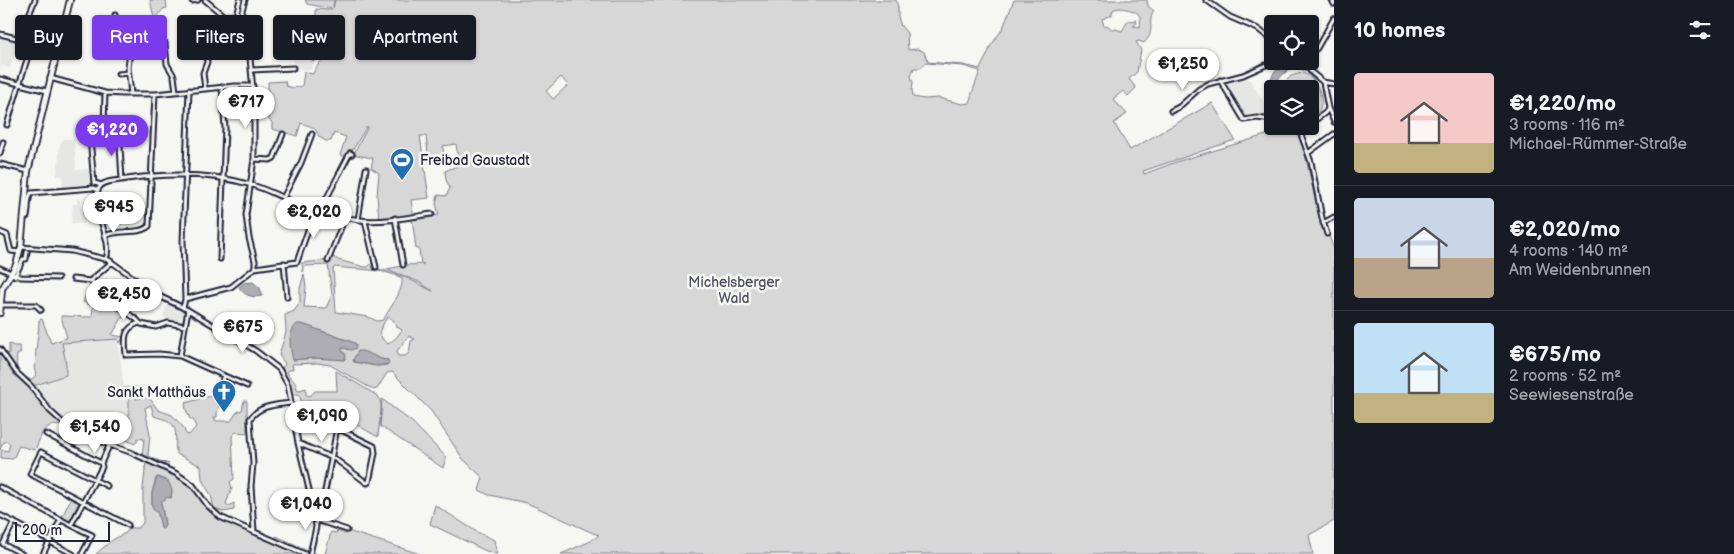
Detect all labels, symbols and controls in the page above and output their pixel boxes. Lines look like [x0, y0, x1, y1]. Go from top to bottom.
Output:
chip: Buy [15, 15, 82, 60]
chip: Rent [92, 15, 167, 60]
chip: Filters [177, 15, 263, 60]
chip: New [273, 15, 345, 60]
chip: Apartment [355, 15, 476, 60]
map controls [1264, 15, 1319, 135]
button: locate [1264, 15, 1319, 70]
icon: filters [1686, 16, 1714, 44]
text: 10 homes [1354, 18, 1445, 43]
pin: €1,250 [1142, 48, 1224, 91]
text: €1,250 [1157, 55, 1209, 74]
button: layers [1264, 80, 1319, 135]
pin: €717 [216, 86, 276, 129]
text: €1,220/mo [1509, 91, 1616, 116]
text: €717 [228, 93, 264, 112]
icon: home [1394, 93, 1454, 153]
pin: €1,220 [71, 114, 153, 157]
text: 3 rooms · 116 m² [1509, 116, 1625, 135]
text: €1,220 [86, 121, 138, 140]
text: Michael-Rümmer-Straße [1509, 135, 1687, 154]
sports icon: Freibad Gaustadt [389, 147, 415, 181]
place label: Freibad Gaustadt [420, 152, 530, 169]
pin: €945 [84, 192, 144, 234]
pin: €2,020 [273, 196, 355, 239]
text: €945 [94, 198, 134, 217]
text: €2,020 [287, 203, 341, 222]
text: €2,020/mo [1509, 217, 1620, 242]
icon: home [1394, 218, 1454, 278]
text: 4 rooms · 140 m² [1509, 242, 1628, 261]
text: Am Weidenbrunnen [1509, 261, 1651, 280]
park label: Michelsberger Wald [688, 274, 781, 307]
pin: €2,450 [83, 278, 165, 321]
text: €2,450 [97, 285, 151, 304]
pin: €675 [213, 312, 273, 354]
text: €675 [223, 318, 263, 337]
text: €675/mo [1509, 342, 1601, 367]
icon: home [1394, 343, 1454, 403]
text: 2 rooms · 52 m² [1509, 367, 1621, 386]
church icon: Sankt Matthäus [211, 379, 237, 413]
place label: Sankt Matthäus [107, 384, 206, 401]
text: Seewiesenstraße [1509, 386, 1634, 405]
pin: €1,090 [281, 400, 363, 443]
text: €1,090 [296, 407, 348, 426]
pin: €1,540 [54, 412, 136, 454]
text: €1,540 [70, 418, 120, 437]
pin: €1,040 [265, 488, 347, 531]
text: €1,040 [280, 495, 332, 514]
scale bar [15, 519, 110, 542]
text: 200 m [22, 522, 62, 539]

